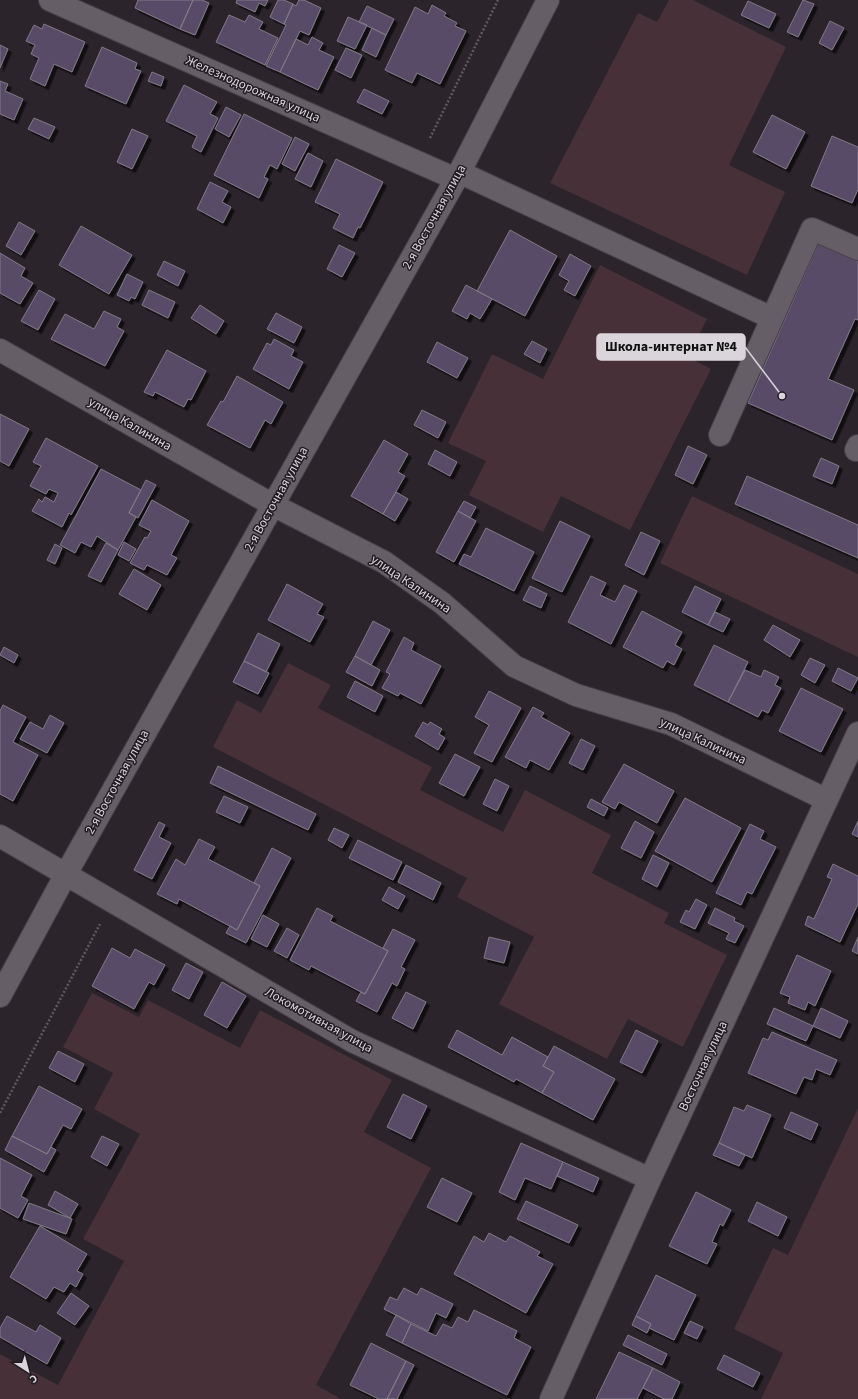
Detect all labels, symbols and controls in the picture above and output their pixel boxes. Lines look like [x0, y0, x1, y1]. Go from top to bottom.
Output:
street label: Железнодорожная улица [183, 51, 323, 127]
street label: 2-я Восточная улица [398, 162, 470, 272]
callout: Школа-интернат №4 [597, 334, 745, 360]
text: Школа-интернат №4 [605, 337, 738, 357]
street label: улица Калинина [85, 393, 175, 455]
street label: 2-я Восточная улица [240, 444, 312, 554]
street label: улица Калинина [367, 550, 455, 618]
street label: улица Калинина [657, 713, 749, 769]
street label: 2-я Восточная улица [81, 727, 153, 837]
street label: Локомотивная улица [262, 983, 376, 1057]
street label: Восточная улица [674, 1018, 732, 1114]
north arrow [8, 1351, 48, 1391]
text: С [26, 1371, 41, 1387]

